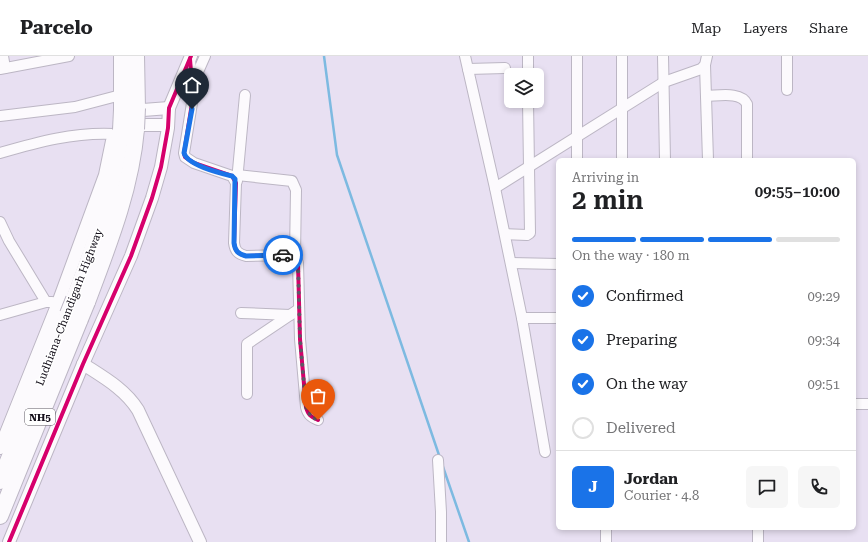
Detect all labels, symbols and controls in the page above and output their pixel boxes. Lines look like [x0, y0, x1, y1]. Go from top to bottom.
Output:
text: Parcelo [20, 16, 93, 39]
text: Map [691, 20, 721, 36]
text: Layers [743, 20, 787, 36]
text: Share [809, 20, 848, 36]
pin [175, 68, 209, 109]
map controls [504, 68, 544, 108]
button: layers [504, 68, 544, 108]
icon: home [181, 74, 203, 96]
text: Arriving in [572, 170, 639, 185]
text: 09:55–10:00 [755, 183, 840, 201]
text: 2 min [572, 185, 644, 215]
street label: Ludhiana-Chandigarh Highway [33, 226, 106, 388]
courier [263, 235, 303, 275]
icon: car [272, 244, 294, 266]
text: On the way · 180 m [572, 248, 689, 263]
icon: check [572, 285, 594, 307]
text: Confirmed [606, 287, 684, 305]
text: 09:29 [808, 289, 840, 304]
icon: check [572, 329, 594, 351]
text: Preparing [606, 331, 677, 349]
text: 09:34 [808, 333, 840, 348]
icon: check [572, 373, 594, 395]
text: On the way [606, 375, 688, 393]
text: 09:51 [808, 377, 840, 392]
pin [301, 379, 335, 420]
icon: bag [307, 385, 329, 407]
road number: NH5 [25, 409, 55, 425]
text: Delivered [606, 419, 676, 437]
button: chat [746, 466, 788, 508]
button: phone [798, 466, 840, 508]
text: Jordan [624, 470, 678, 488]
text: J [588, 478, 598, 496]
text: Courier · 4.8 [624, 488, 699, 503]

